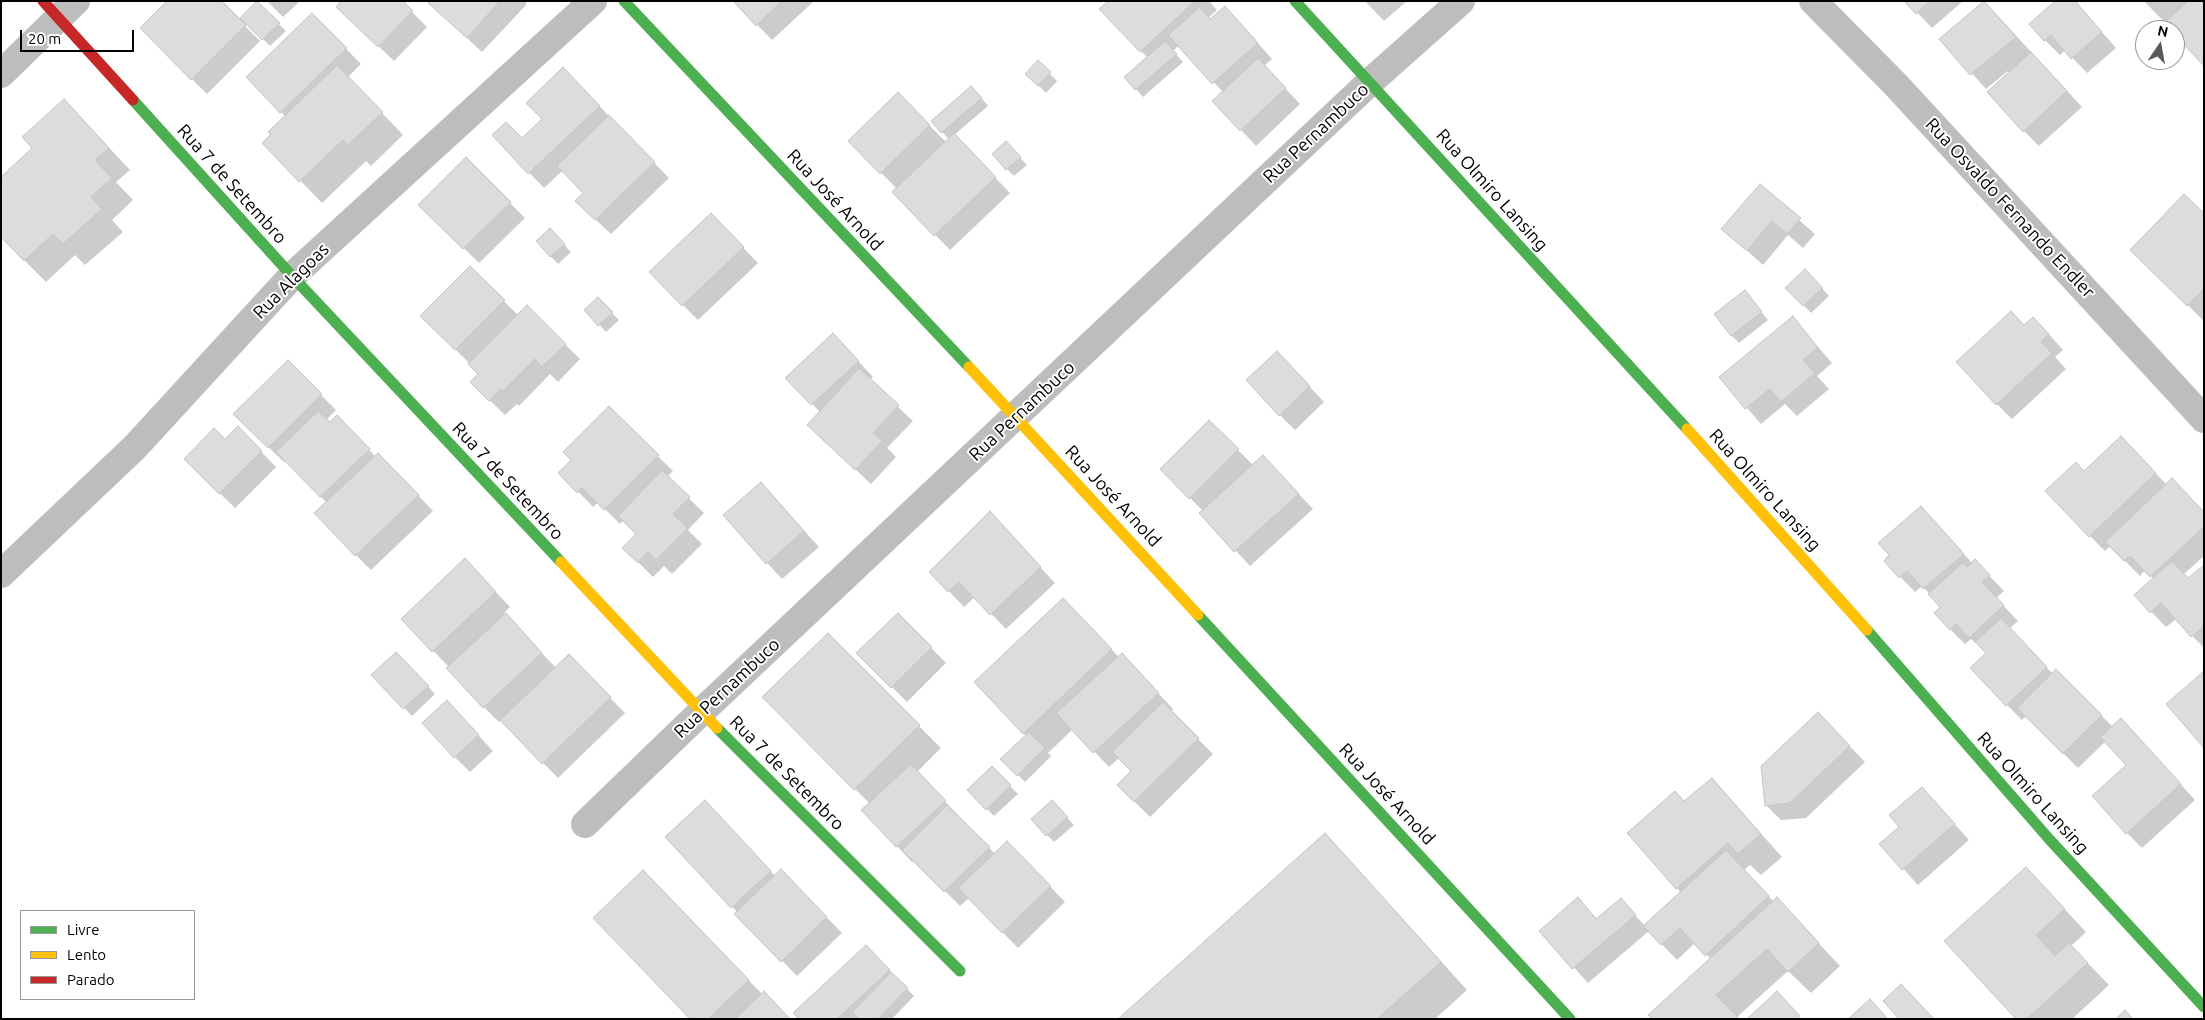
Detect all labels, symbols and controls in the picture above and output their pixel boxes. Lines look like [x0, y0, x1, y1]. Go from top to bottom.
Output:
scale bar [22, 20, 136, 52]
north arrow [2135, 20, 2185, 70]
text: N [2156, 22, 2170, 40]
text: 20 m [28, 30, 61, 47]
street label: Rua Pernambuco [1259, 78, 1373, 188]
street label: Rua Osvaldo Fernando Endler [1921, 114, 2099, 302]
street label: Rua 7 de Setembro [173, 120, 291, 248]
street label: Rua Olmiro Lansing [1432, 125, 1552, 255]
street label: Rua José Arnold [783, 145, 887, 255]
street label: Rua Alagoas [249, 239, 333, 323]
street label: Rua Pernambuco [965, 356, 1079, 466]
street label: Rua 7 de Setembro [448, 418, 568, 544]
street label: Rua Olmiro Lansing [1705, 425, 1825, 555]
street label: Rua José Arnold [1061, 441, 1165, 551]
street label: Rua Pernambuco [670, 633, 784, 743]
street label: Rua 7 de Setembro [725, 711, 849, 835]
street label: Rua Olmiro Lansing [1973, 728, 2093, 858]
street label: Rua José Arnold [1335, 739, 1439, 849]
legend [20, 910, 195, 1000]
text: Livre [67, 921, 100, 938]
text: Lento [67, 946, 106, 963]
text: Parado [67, 971, 114, 988]

